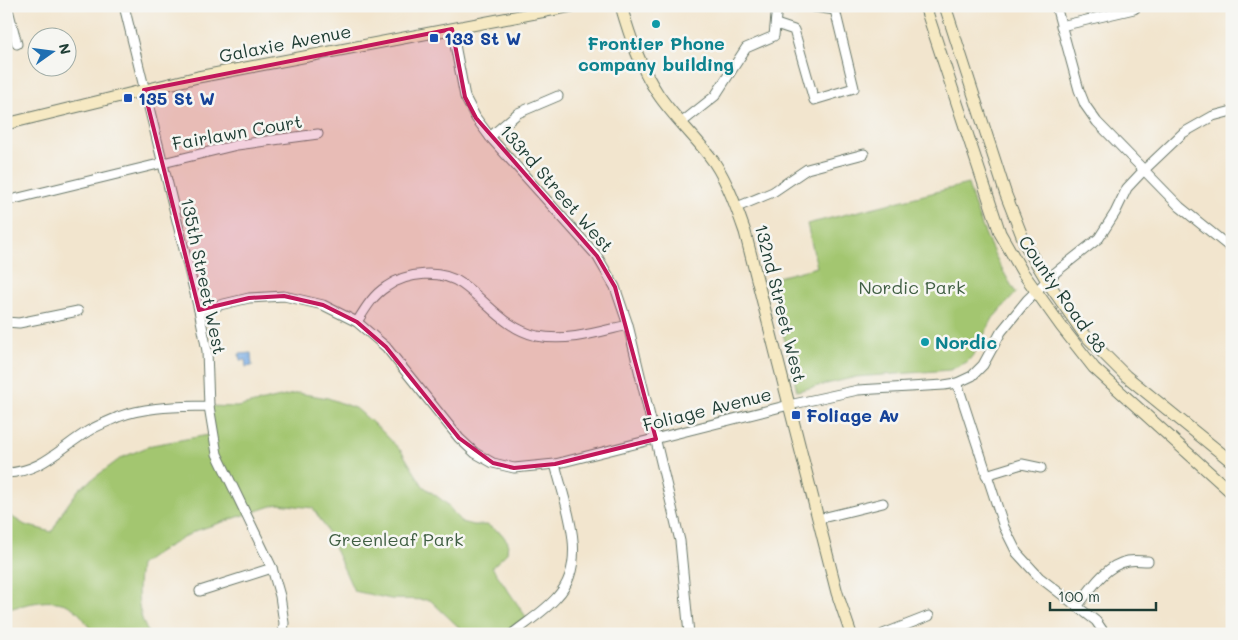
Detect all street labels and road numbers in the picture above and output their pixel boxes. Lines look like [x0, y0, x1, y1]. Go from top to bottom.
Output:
street label: Galaxie Avenue [217, 18, 353, 68]
street label: Fairlawn Court [170, 109, 304, 155]
street label: 133rd Street West [495, 119, 619, 257]
street label: 135th Street West [176, 195, 232, 357]
street label: 132nd Street West [750, 221, 812, 385]
street label: County Road 38 [1013, 230, 1113, 358]
street label: Foliage Avenue [640, 381, 774, 437]

